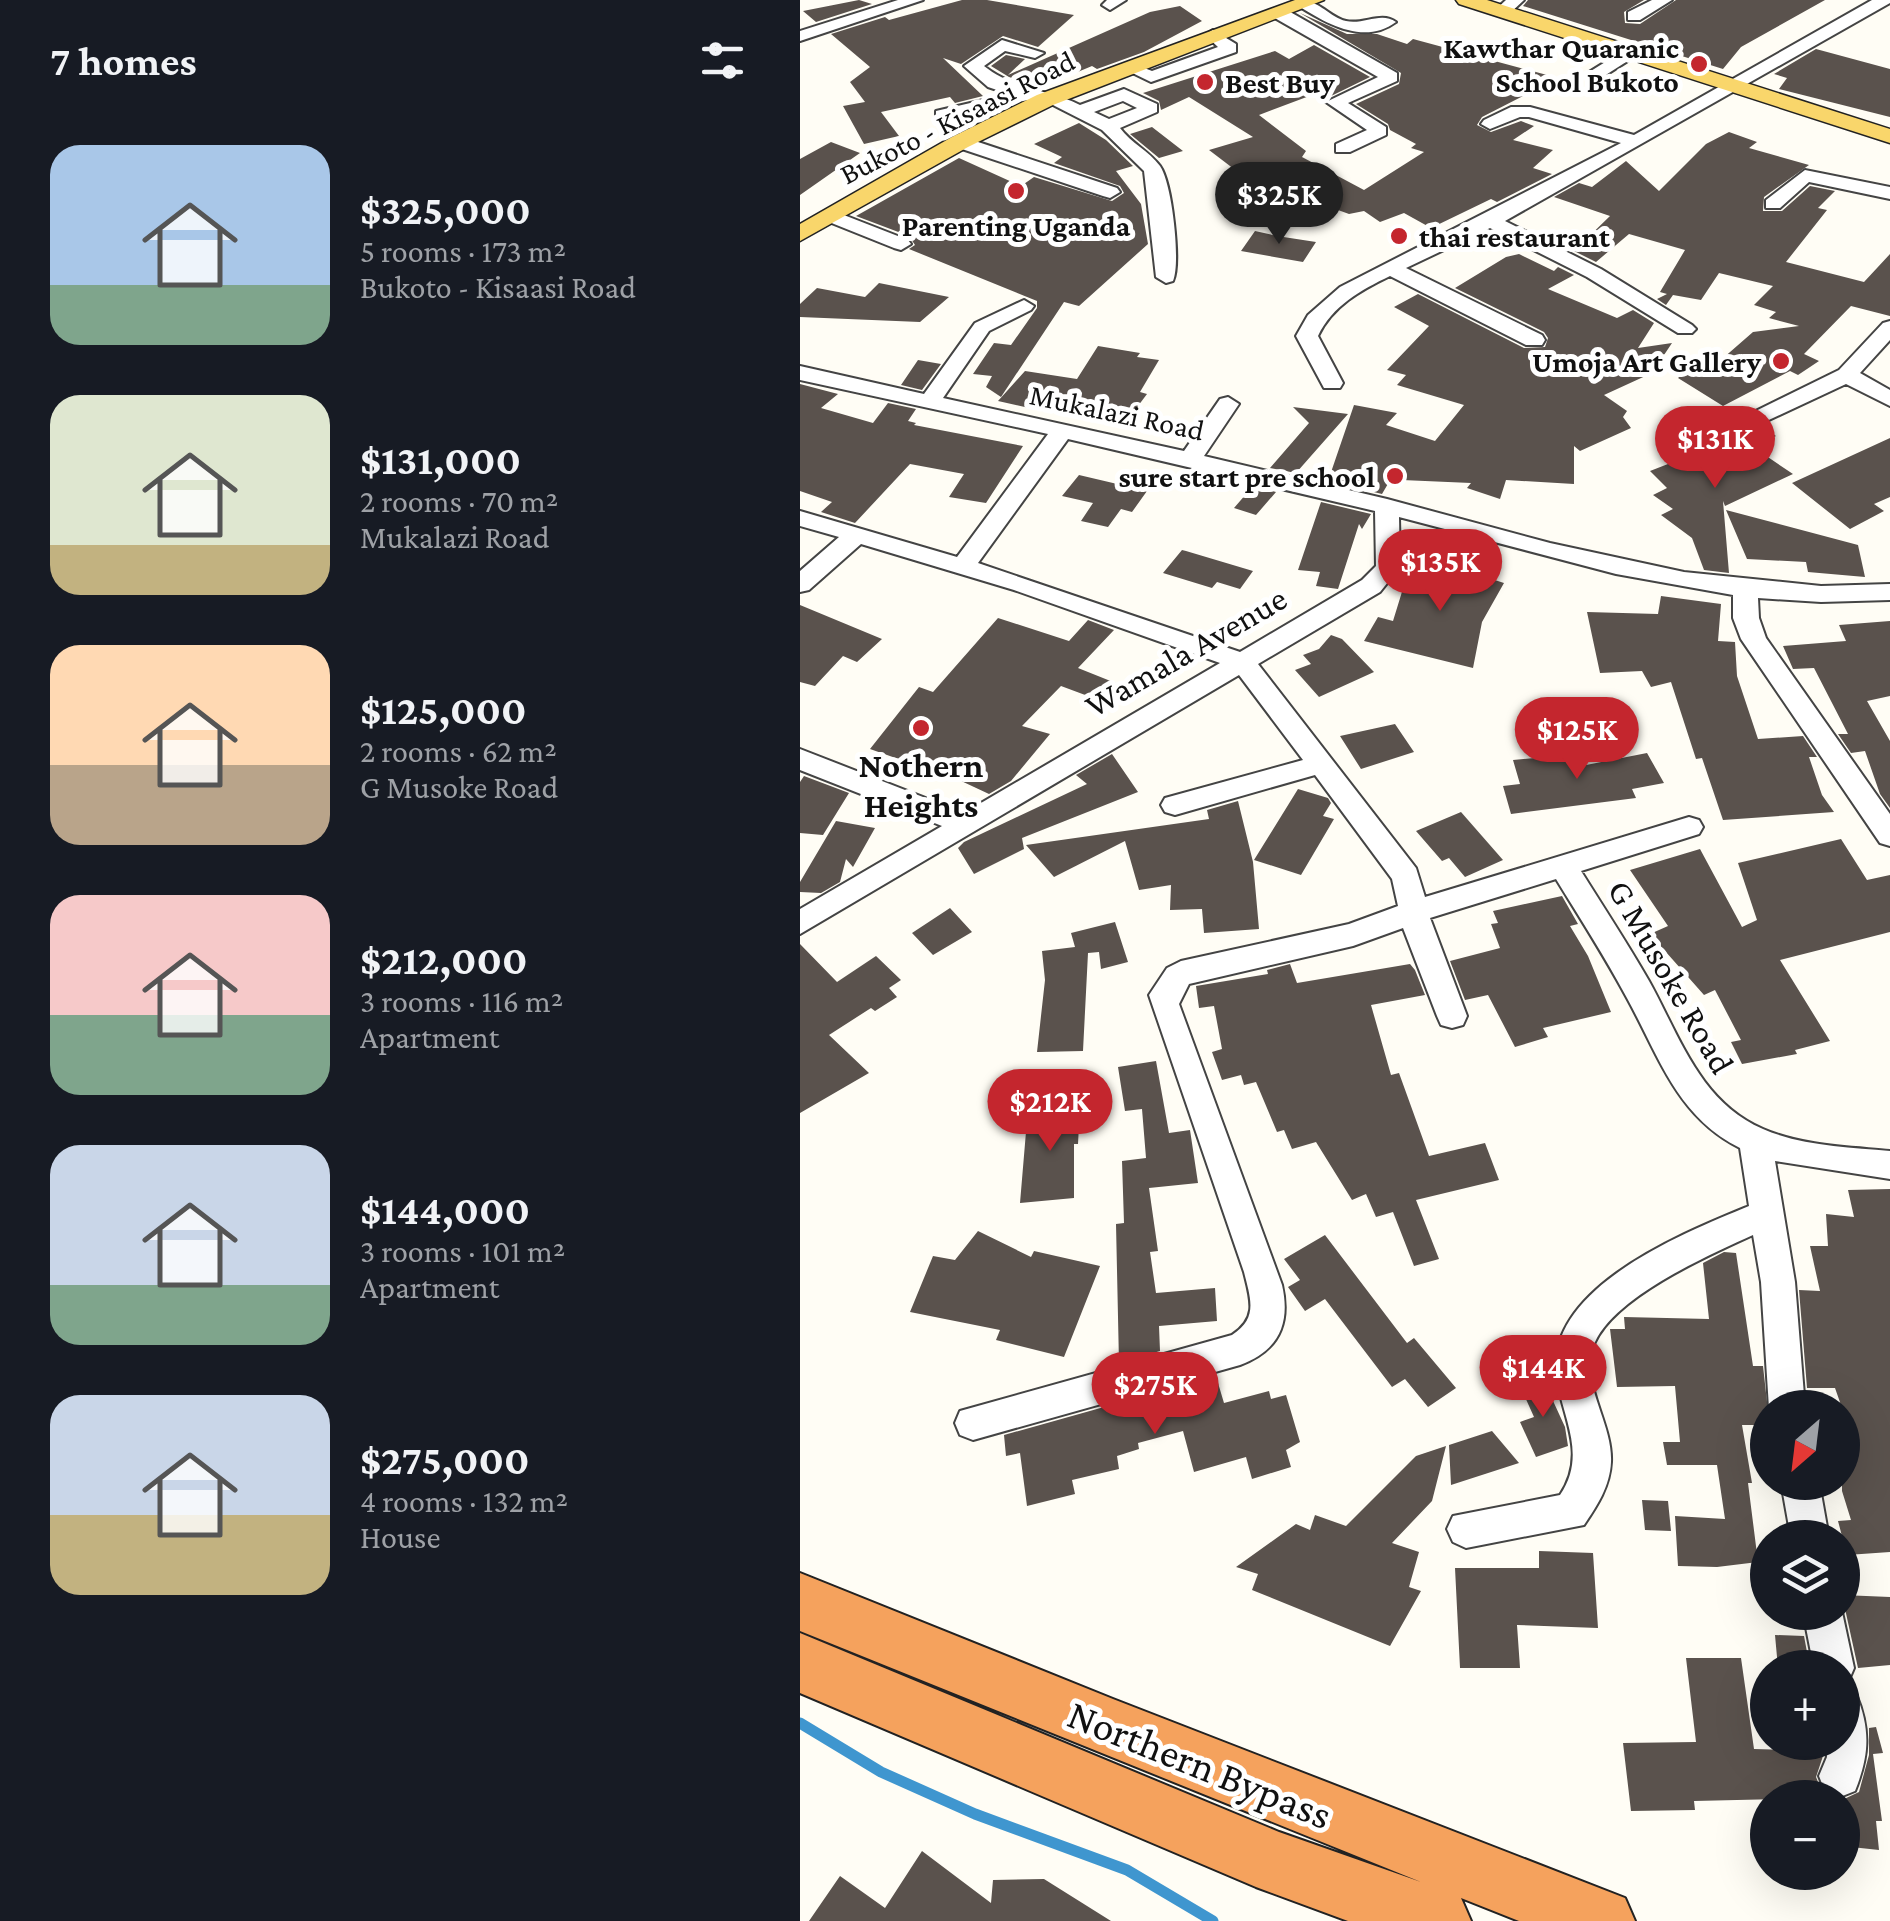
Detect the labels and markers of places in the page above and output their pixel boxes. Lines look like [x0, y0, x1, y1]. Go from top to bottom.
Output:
place label: Kawthar Quaranic School Bukoto [1443, 31, 1680, 98]
marker: Kawthar Quaranic School Bukoto [1688, 53, 1710, 75]
place label: Best Buy [1225, 66, 1335, 99]
marker: Best Buy [1194, 71, 1216, 93]
pin: $325K [1209, 162, 1349, 247]
marker: Parenting Uganda [1005, 180, 1027, 202]
place label: Parenting Uganda [902, 209, 1131, 242]
place label: thai restaurant [1419, 220, 1610, 253]
marker: thai restaurant [1388, 225, 1410, 247]
place label: Umoja Art Gallery [1532, 345, 1761, 379]
marker: Umoja Art Gallery [1770, 350, 1792, 372]
pin: $131K [1645, 406, 1785, 491]
place label: sure start pre school [1119, 460, 1375, 493]
marker: sure start pre school [1384, 465, 1406, 487]
pin: $135K [1370, 529, 1510, 614]
pin: $125K [1507, 697, 1647, 782]
marker: Nothern Heights [910, 717, 932, 739]
place label: Nothern Heights [859, 746, 983, 825]
pin: $212K [980, 1069, 1120, 1154]
pin: $144K [1473, 1335, 1613, 1420]
pin: $275K [1085, 1352, 1225, 1437]

